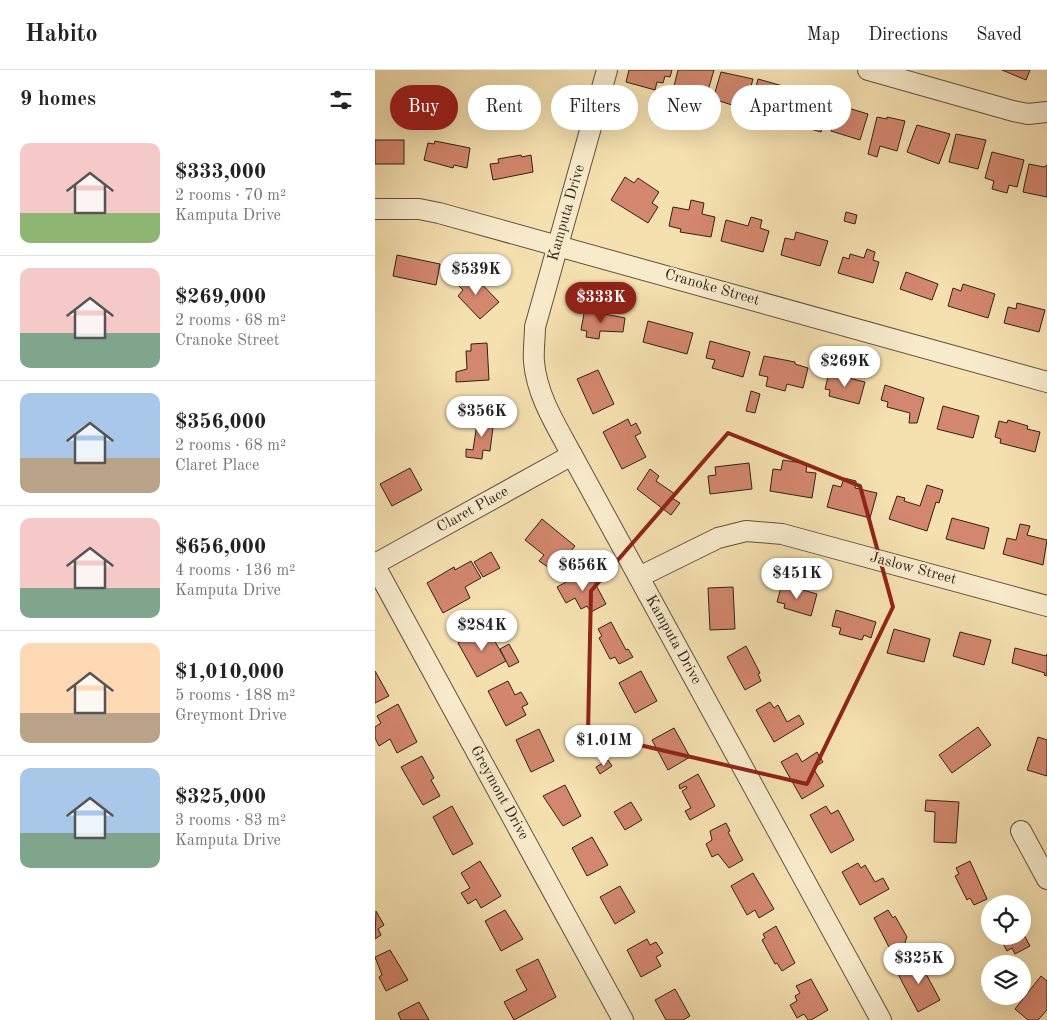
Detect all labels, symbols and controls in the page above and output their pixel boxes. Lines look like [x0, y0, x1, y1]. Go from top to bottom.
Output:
text: Habito [25, 23, 98, 47]
text: Map [807, 26, 840, 44]
text: Directions [868, 26, 948, 44]
text: Saved [976, 26, 1022, 44]
chip: Buy [390, 85, 458, 130]
chip: Rent [468, 85, 541, 130]
chip: Filters [551, 85, 638, 130]
chip: New [648, 85, 721, 130]
chip: Apartment [731, 85, 851, 130]
icon: filters [327, 86, 355, 114]
text: 9 homes [20, 89, 96, 110]
text: $333,000 [175, 162, 266, 183]
icon: home [60, 163, 120, 223]
street label: Kamputa Drive [546, 163, 588, 263]
text: 2 rooms · 70 m² [175, 188, 286, 204]
text: Kamputa Drive [175, 208, 281, 224]
pin: $539K [441, 254, 511, 296]
text: $539K [451, 262, 501, 278]
street label: Cranoke Street [663, 267, 761, 309]
pin: $333K [566, 282, 636, 324]
text: $269,000 [175, 287, 266, 308]
icon: home [60, 288, 120, 348]
text: $333K [576, 290, 626, 306]
text: 2 rooms · 68 m² [175, 313, 286, 329]
text: Cranoke Street [175, 333, 279, 349]
pin: $269K [810, 346, 880, 388]
text: $269K [820, 354, 870, 370]
pin: $356K [447, 396, 517, 438]
text: $356K [457, 404, 507, 420]
text: $356,000 [175, 412, 266, 433]
icon: home [60, 413, 120, 473]
text: 2 rooms · 68 m² [175, 438, 286, 454]
text: Claret Place [175, 458, 259, 474]
street label: Claret Place [435, 484, 511, 536]
text: $656,000 [175, 537, 266, 558]
icon: home [60, 538, 120, 598]
pin: $656K [548, 550, 618, 592]
street label: Jaslow Street [868, 550, 958, 588]
text: $656K [558, 558, 608, 574]
pin: $451K [762, 558, 832, 600]
text: 4 rooms · 136 m² [175, 563, 295, 579]
text: $451K [772, 566, 822, 582]
text: Kamputa Drive [175, 583, 281, 599]
street label: Kamputa Drive [642, 593, 704, 687]
pin: $284K [447, 610, 517, 652]
text: $284K [457, 618, 507, 634]
text: $1,010,000 [175, 662, 284, 683]
icon: home [60, 663, 120, 723]
text: 5 rooms · 188 m² [175, 688, 295, 704]
text: Greymont Drive [175, 708, 287, 724]
pin: $1.01M [563, 724, 645, 767]
text: $1.01M [576, 733, 632, 749]
street label: Greymont Drive [467, 744, 531, 843]
text: $325,000 [175, 787, 266, 808]
icon: home [60, 788, 120, 848]
text: 3 rooms · 83 m² [175, 813, 286, 829]
text: Kamputa Drive [175, 833, 281, 849]
map controls [981, 895, 1031, 1005]
button: locate [981, 895, 1031, 945]
pin: $325K [884, 942, 954, 985]
text: $325K [894, 951, 944, 967]
button: layers [981, 955, 1031, 1005]

